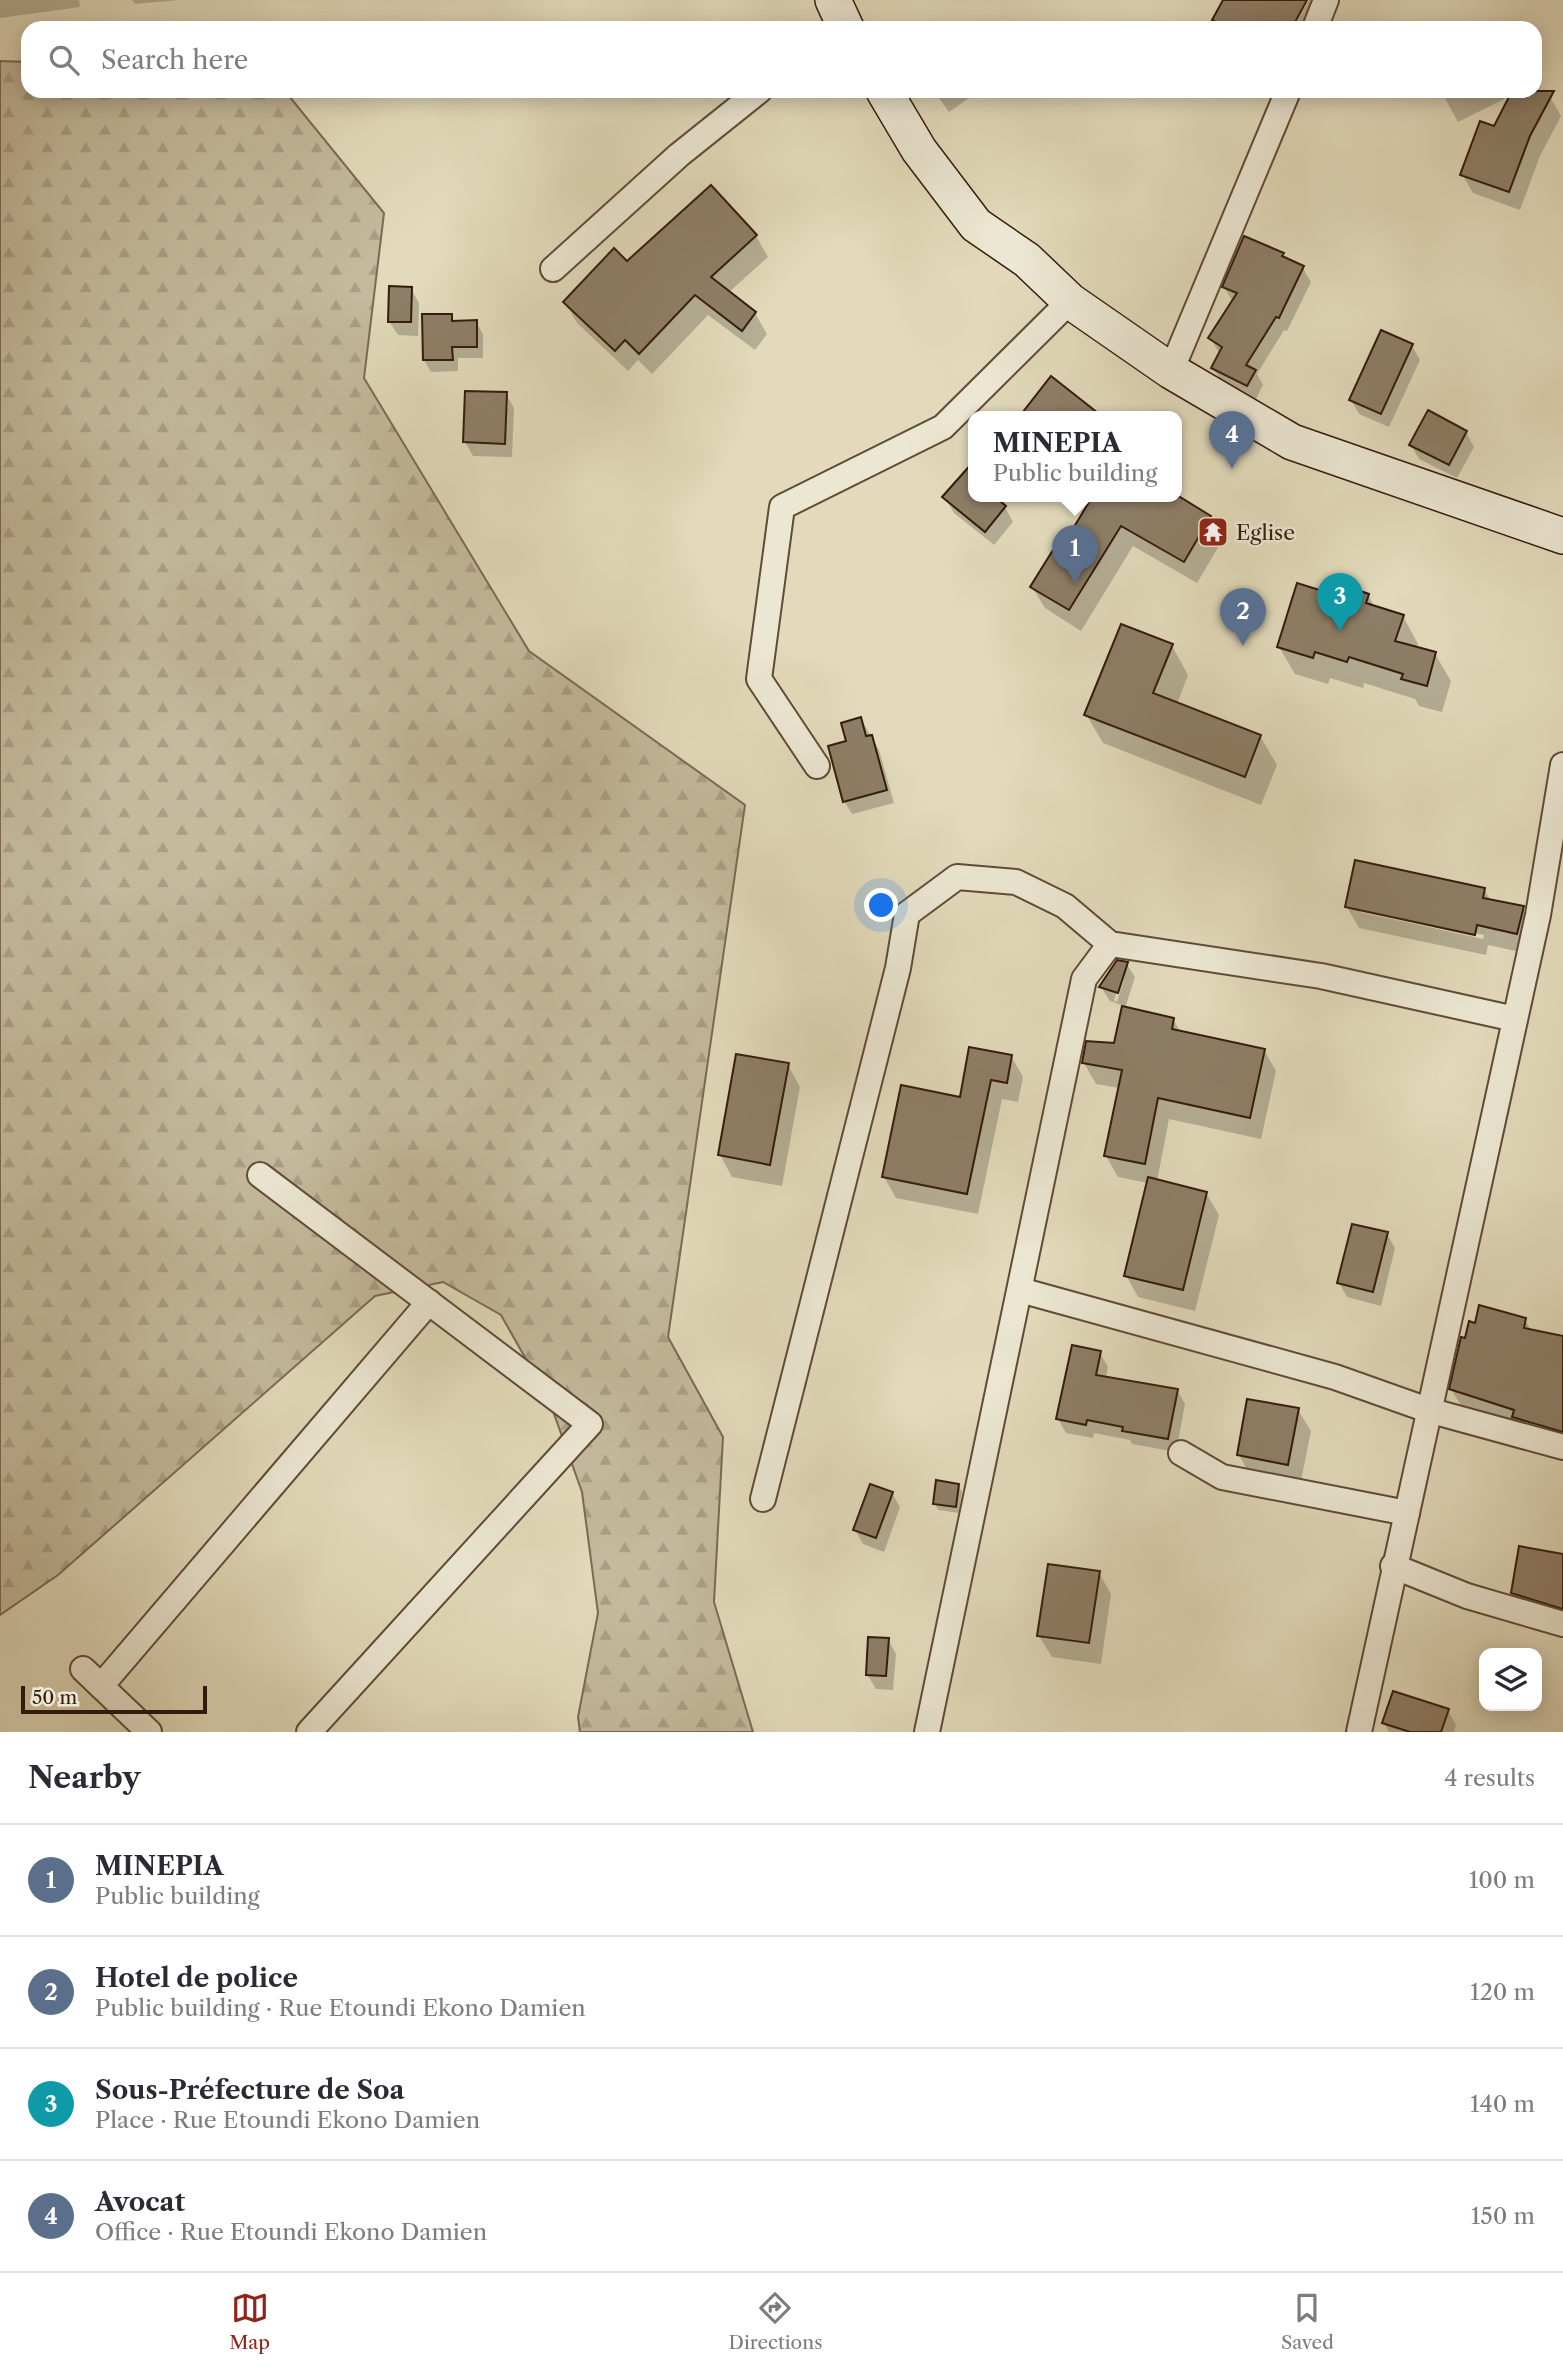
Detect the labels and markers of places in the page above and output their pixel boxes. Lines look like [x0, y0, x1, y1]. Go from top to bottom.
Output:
pin: 4 [1209, 411, 1255, 469]
temple icon: Eglise [1196, 515, 1230, 549]
place label: Eglise [1236, 520, 1295, 545]
pin: 1 [1052, 525, 1098, 583]
pin: 3 [1317, 573, 1363, 631]
pin: 2 [1220, 588, 1266, 646]

